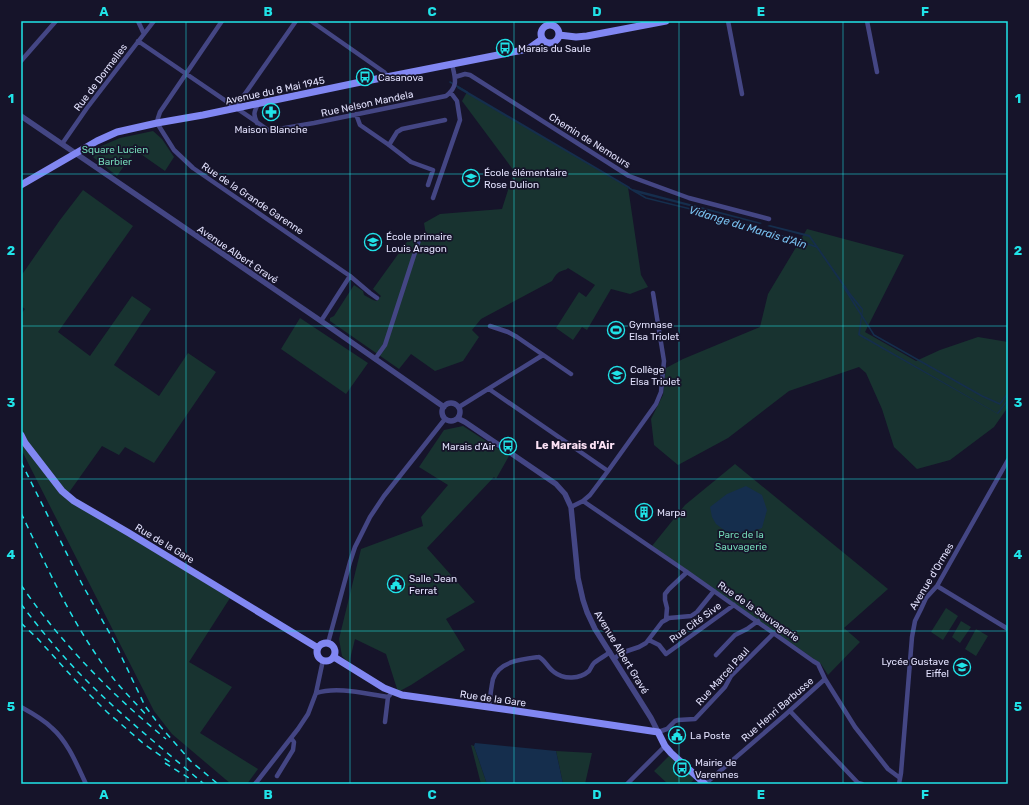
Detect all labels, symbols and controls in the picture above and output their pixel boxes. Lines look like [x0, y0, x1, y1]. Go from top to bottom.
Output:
text: A [99, 4, 109, 19]
text: B [263, 4, 273, 19]
text: C [427, 4, 437, 19]
text: D [592, 4, 602, 19]
text: E [757, 4, 765, 19]
text: F [921, 4, 929, 19]
bus stop icon: Marais du Saule [495, 38, 515, 58]
street label: Rue de Dormelles [72, 42, 130, 114]
place label: Marais du Saule [518, 43, 591, 55]
bus stop icon: Casanova [355, 67, 375, 87]
place label: Casanova [378, 72, 423, 84]
street label: Avenue du 8 Mai 1945 [224, 75, 326, 107]
street label: Rue Nelson Mandela [320, 88, 414, 120]
text: 1 [8, 91, 14, 106]
text: 1 [1015, 91, 1021, 106]
pharmacy icon: Maison Blanche [261, 102, 281, 122]
street label: Chemin de Nemours [546, 111, 633, 171]
place label: Maison Blanche [234, 124, 308, 136]
park label: Square Lucien Barbier [82, 144, 148, 168]
street label: Rue de la Grande Garenne [199, 160, 306, 238]
place label: École élémentaire Rose Dulion [484, 167, 567, 191]
school or university icon: École élémentaire Rose Dulion [461, 168, 481, 188]
water label: Vidange du Marais d'Ain [687, 203, 809, 252]
street label: Avenue Albert Gravé [195, 223, 280, 287]
place label: École primaire Louis Aragon [386, 231, 452, 255]
school or university icon: École primaire Louis Aragon [363, 232, 383, 252]
text: 2 [7, 243, 15, 258]
text: 2 [1014, 243, 1022, 258]
place label: Gymnase Elsa Triolet [629, 319, 679, 343]
sports icon: Gymnase Elsa Triolet [606, 320, 626, 340]
place label: Collège Elsa Triolet [630, 364, 680, 388]
school or university icon: Collège Elsa Triolet [607, 365, 627, 385]
text: 3 [7, 395, 16, 410]
text: 3 [1014, 395, 1023, 410]
bus stop icon: Marais d'Air [498, 436, 518, 456]
district label: Le Marais d'Air [536, 439, 614, 452]
place label: Marais d'Air [442, 441, 495, 453]
building icon: Marpa [634, 502, 654, 522]
place label: Marpa [657, 507, 686, 519]
street label: Rue de la Gare [133, 522, 196, 566]
park label: Parc de la Sauvagerie [715, 529, 767, 553]
street label: Avenue d'Ormes [907, 541, 957, 612]
text: 4 [7, 547, 16, 562]
text: 4 [1014, 547, 1023, 562]
place label: Salle Jean Ferrat [409, 573, 457, 597]
public building icon: Salle Jean Ferrat [386, 574, 406, 594]
street label: Rue de la Sauvagerie [715, 579, 802, 645]
street label: Rue Cité Sive [667, 600, 724, 646]
street label: Avenue Albert Gravé [592, 609, 651, 697]
street label: Rue Marcel Paul [694, 645, 752, 708]
place label: Lycée Gustave Eiffel [882, 656, 949, 680]
school or university icon: Lycée Gustave Eiffel [952, 657, 972, 677]
street label: Rue Henri Barbusse [739, 675, 817, 744]
street label: Rue de la Gare [459, 688, 527, 710]
text: 5 [7, 699, 15, 714]
text: 5 [1014, 699, 1022, 714]
public building icon: La Poste [667, 725, 687, 745]
place label: La Poste [690, 730, 731, 742]
place label: Mairie de Varennes [695, 757, 739, 781]
bus stop icon: Mairie de Varennes [672, 758, 692, 778]
text: A [99, 787, 109, 802]
text: B [263, 787, 273, 802]
text: C [427, 787, 437, 802]
text: D [592, 787, 602, 802]
text: E [757, 787, 765, 802]
text: F [921, 787, 929, 802]

